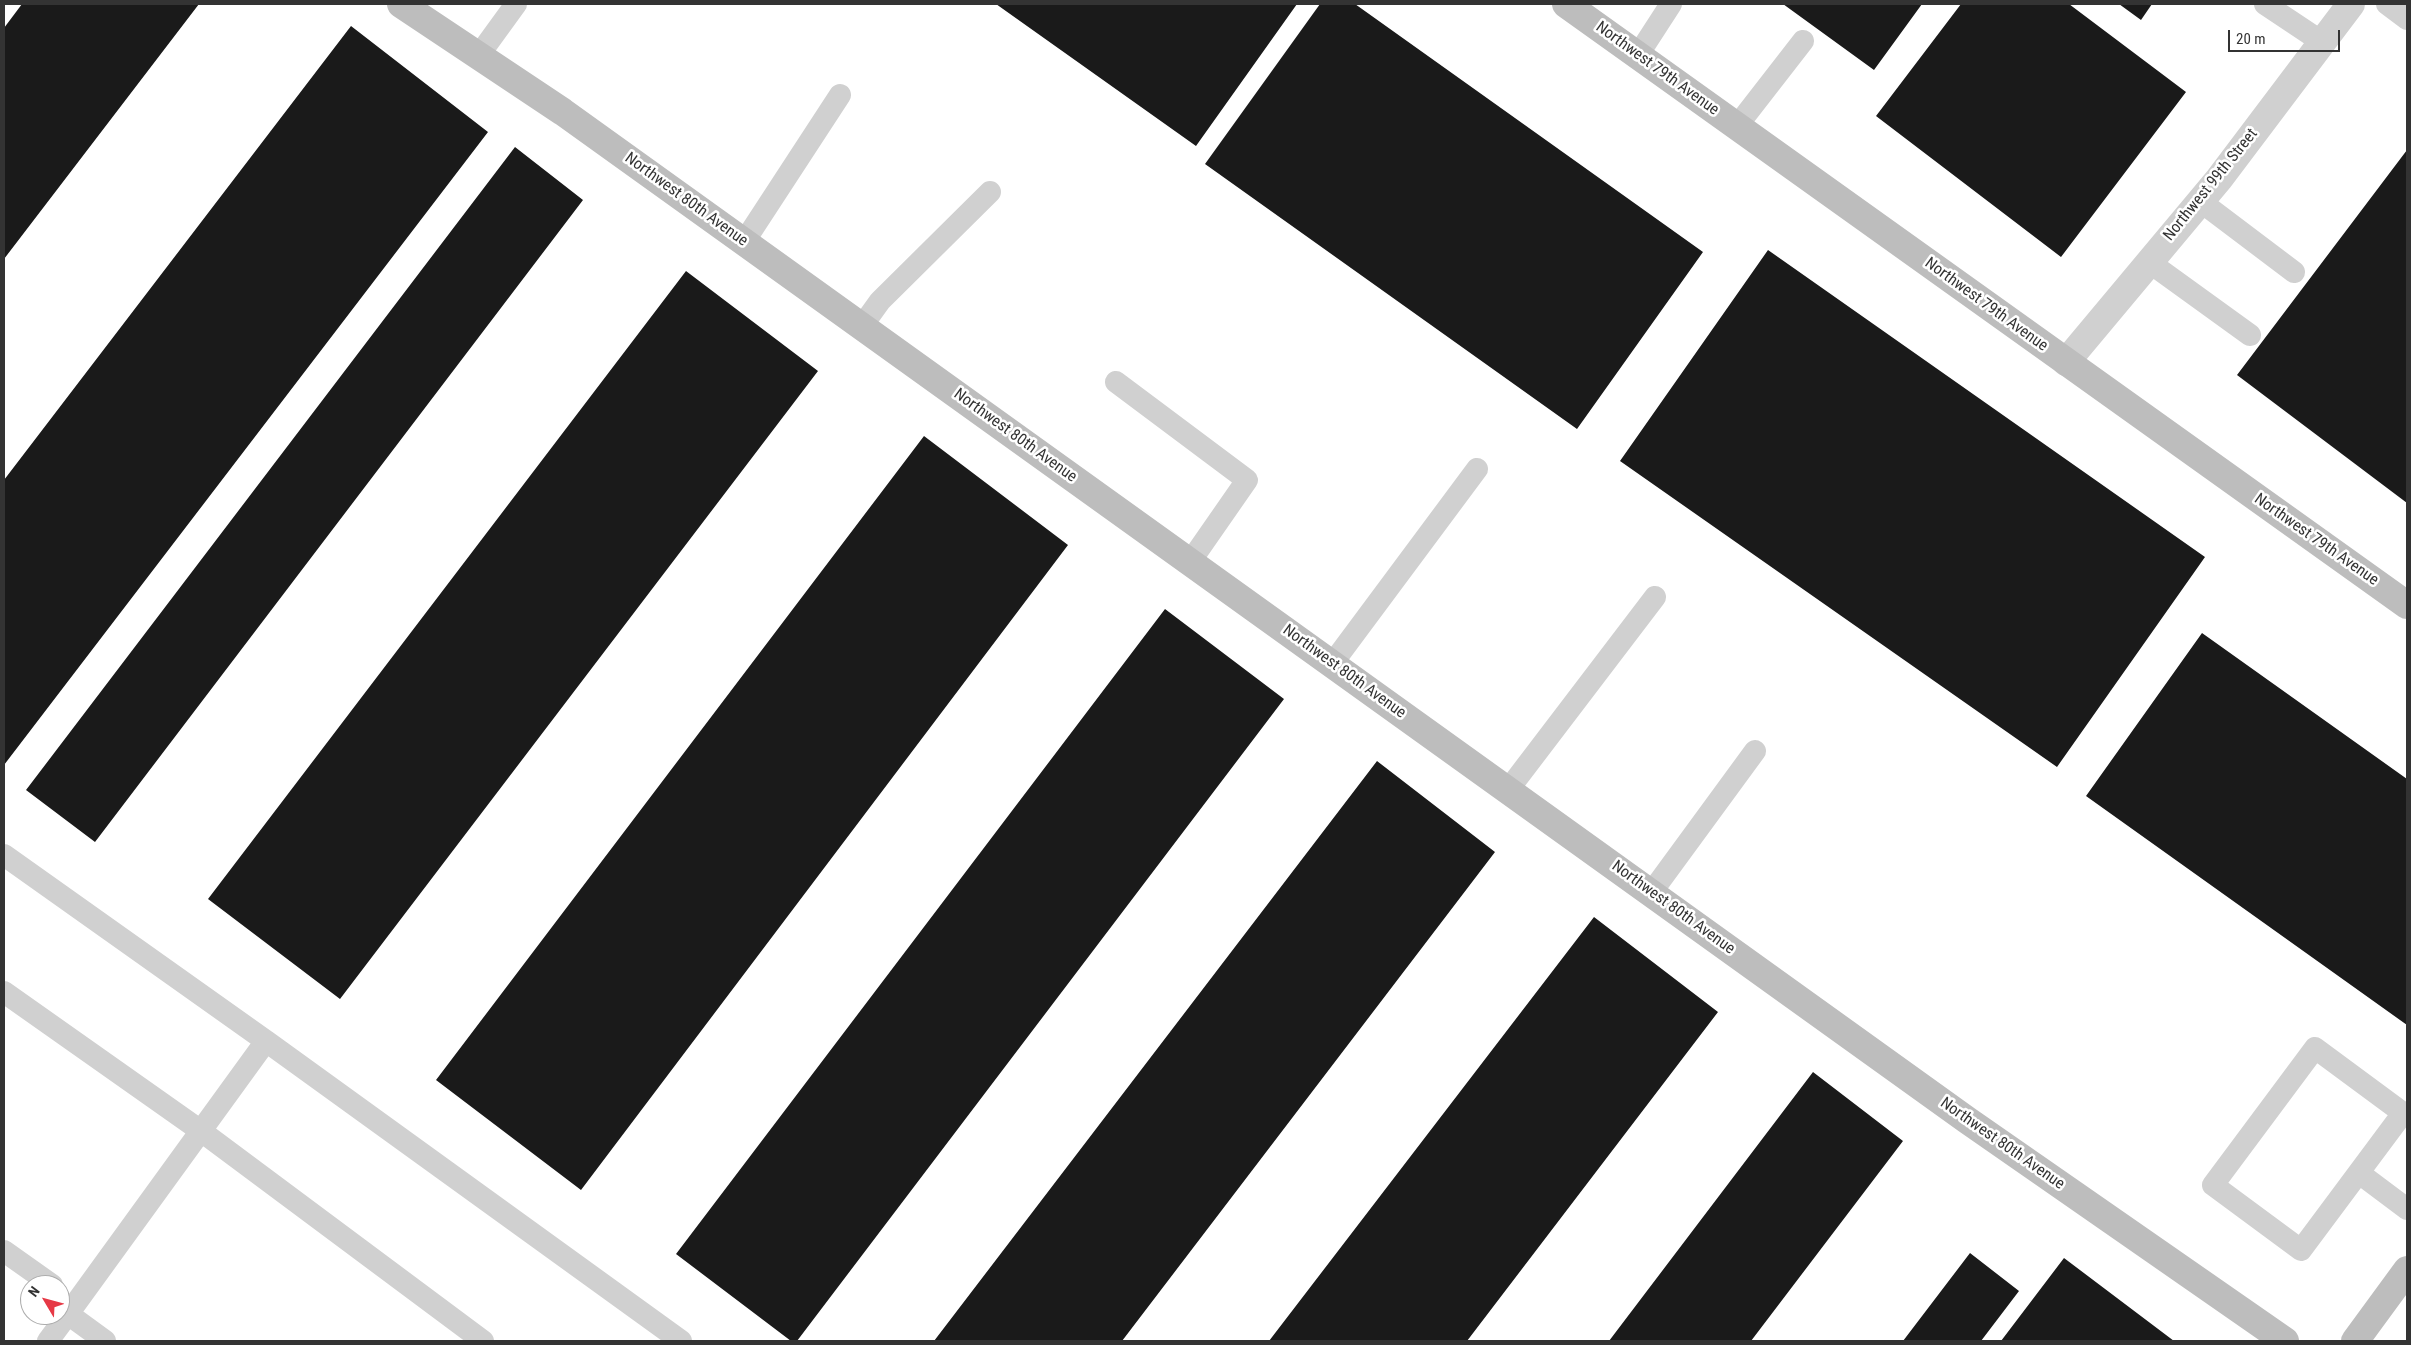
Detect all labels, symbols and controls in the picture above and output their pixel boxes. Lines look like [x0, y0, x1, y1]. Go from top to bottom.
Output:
street label: Northwest 79th Avenue [1592, 18, 1722, 120]
scale bar [2231, 20, 2344, 52]
text: 20 m [2236, 30, 2266, 48]
street label: Northwest 99th Street [2160, 125, 2262, 245]
street label: Northwest 80th Avenue [621, 149, 751, 251]
street label: Northwest 79th Avenue [1921, 254, 2051, 356]
street label: Northwest 80th Avenue [950, 385, 1080, 487]
street label: Northwest 79th Avenue [2250, 490, 2382, 590]
street label: Northwest 80th Avenue [1279, 621, 1409, 723]
street label: Northwest 80th Avenue [1608, 857, 1738, 959]
street label: Northwest 80th Avenue [1936, 1094, 2068, 1194]
north arrow [20, 1275, 70, 1325]
text: N [25, 1283, 43, 1300]

